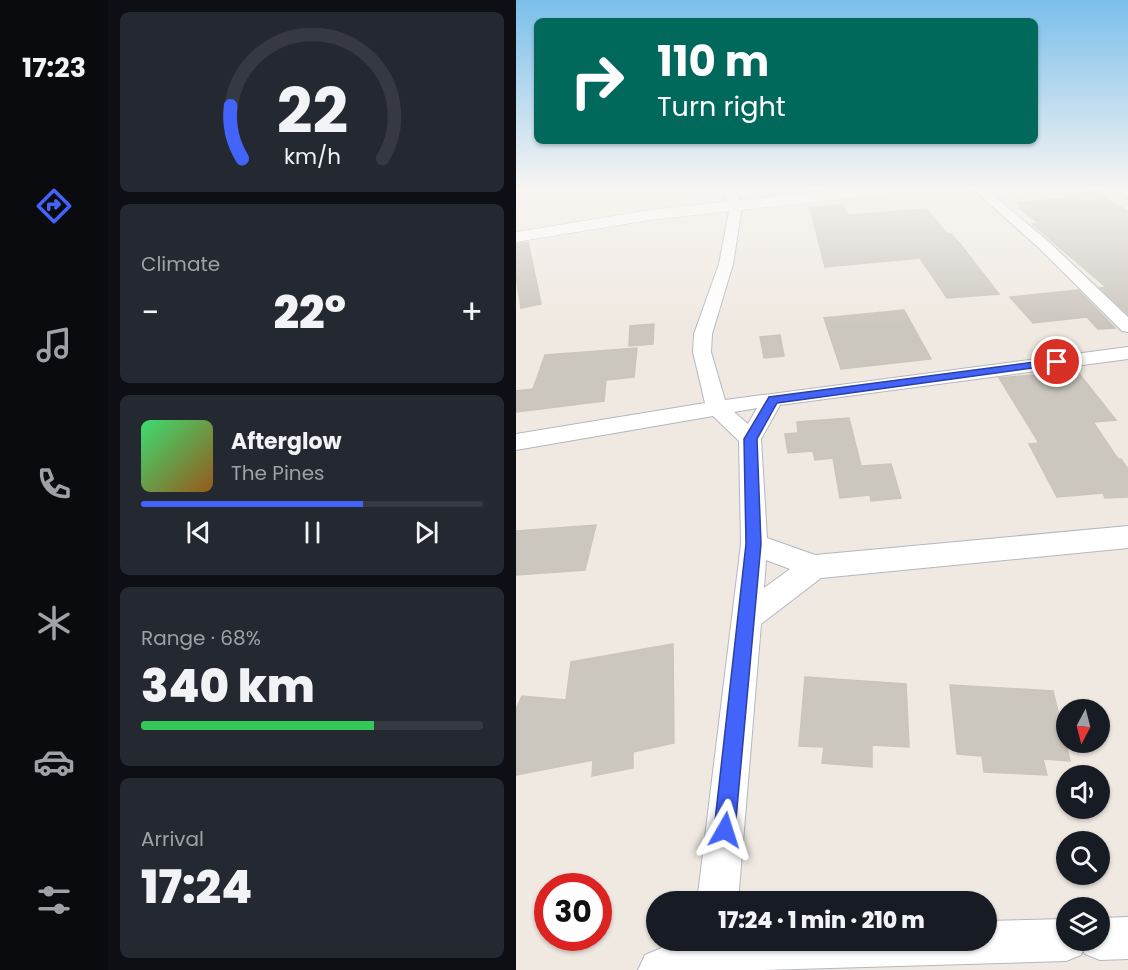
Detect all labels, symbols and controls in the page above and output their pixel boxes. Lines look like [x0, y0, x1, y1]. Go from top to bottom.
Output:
text: 110 m [657, 32, 769, 91]
icon: right [558, 42, 636, 120]
text: 17:23 [22, 49, 86, 86]
text: 22 [276, 67, 348, 155]
text: Turn right [657, 88, 786, 125]
text: km/h [283, 141, 341, 172]
icon: directions [33, 185, 75, 227]
text: Climate [141, 250, 220, 278]
text: 22° [273, 281, 346, 344]
text: − [141, 289, 159, 336]
text: + [460, 289, 483, 336]
icon: music [33, 324, 75, 366]
pin [1031, 336, 1082, 387]
icon: arrive [1040, 345, 1073, 378]
text: Afterglow [231, 426, 342, 457]
text: The Pines [231, 459, 325, 487]
icon: phone [33, 463, 75, 505]
icon: previous [182, 516, 215, 549]
icon: pause [296, 516, 329, 549]
icon: next [410, 516, 443, 549]
icon: climate [33, 602, 75, 644]
text: Range · 68% [141, 624, 261, 652]
text: 340 km [141, 655, 315, 718]
north arrow [1056, 699, 1110, 753]
map controls [1056, 699, 1110, 951]
icon: car [33, 741, 75, 783]
button: sound [1056, 765, 1110, 819]
position arrow [693, 798, 757, 862]
text: Arrival [141, 825, 204, 853]
button: search [1056, 831, 1110, 885]
text: 17:24 [141, 856, 252, 919]
speed limit sign: 30 [534, 873, 612, 951]
icon: filters [33, 879, 75, 921]
button: layers [1056, 897, 1110, 951]
text: 17:24 · 1 min · 210 m [718, 905, 925, 936]

